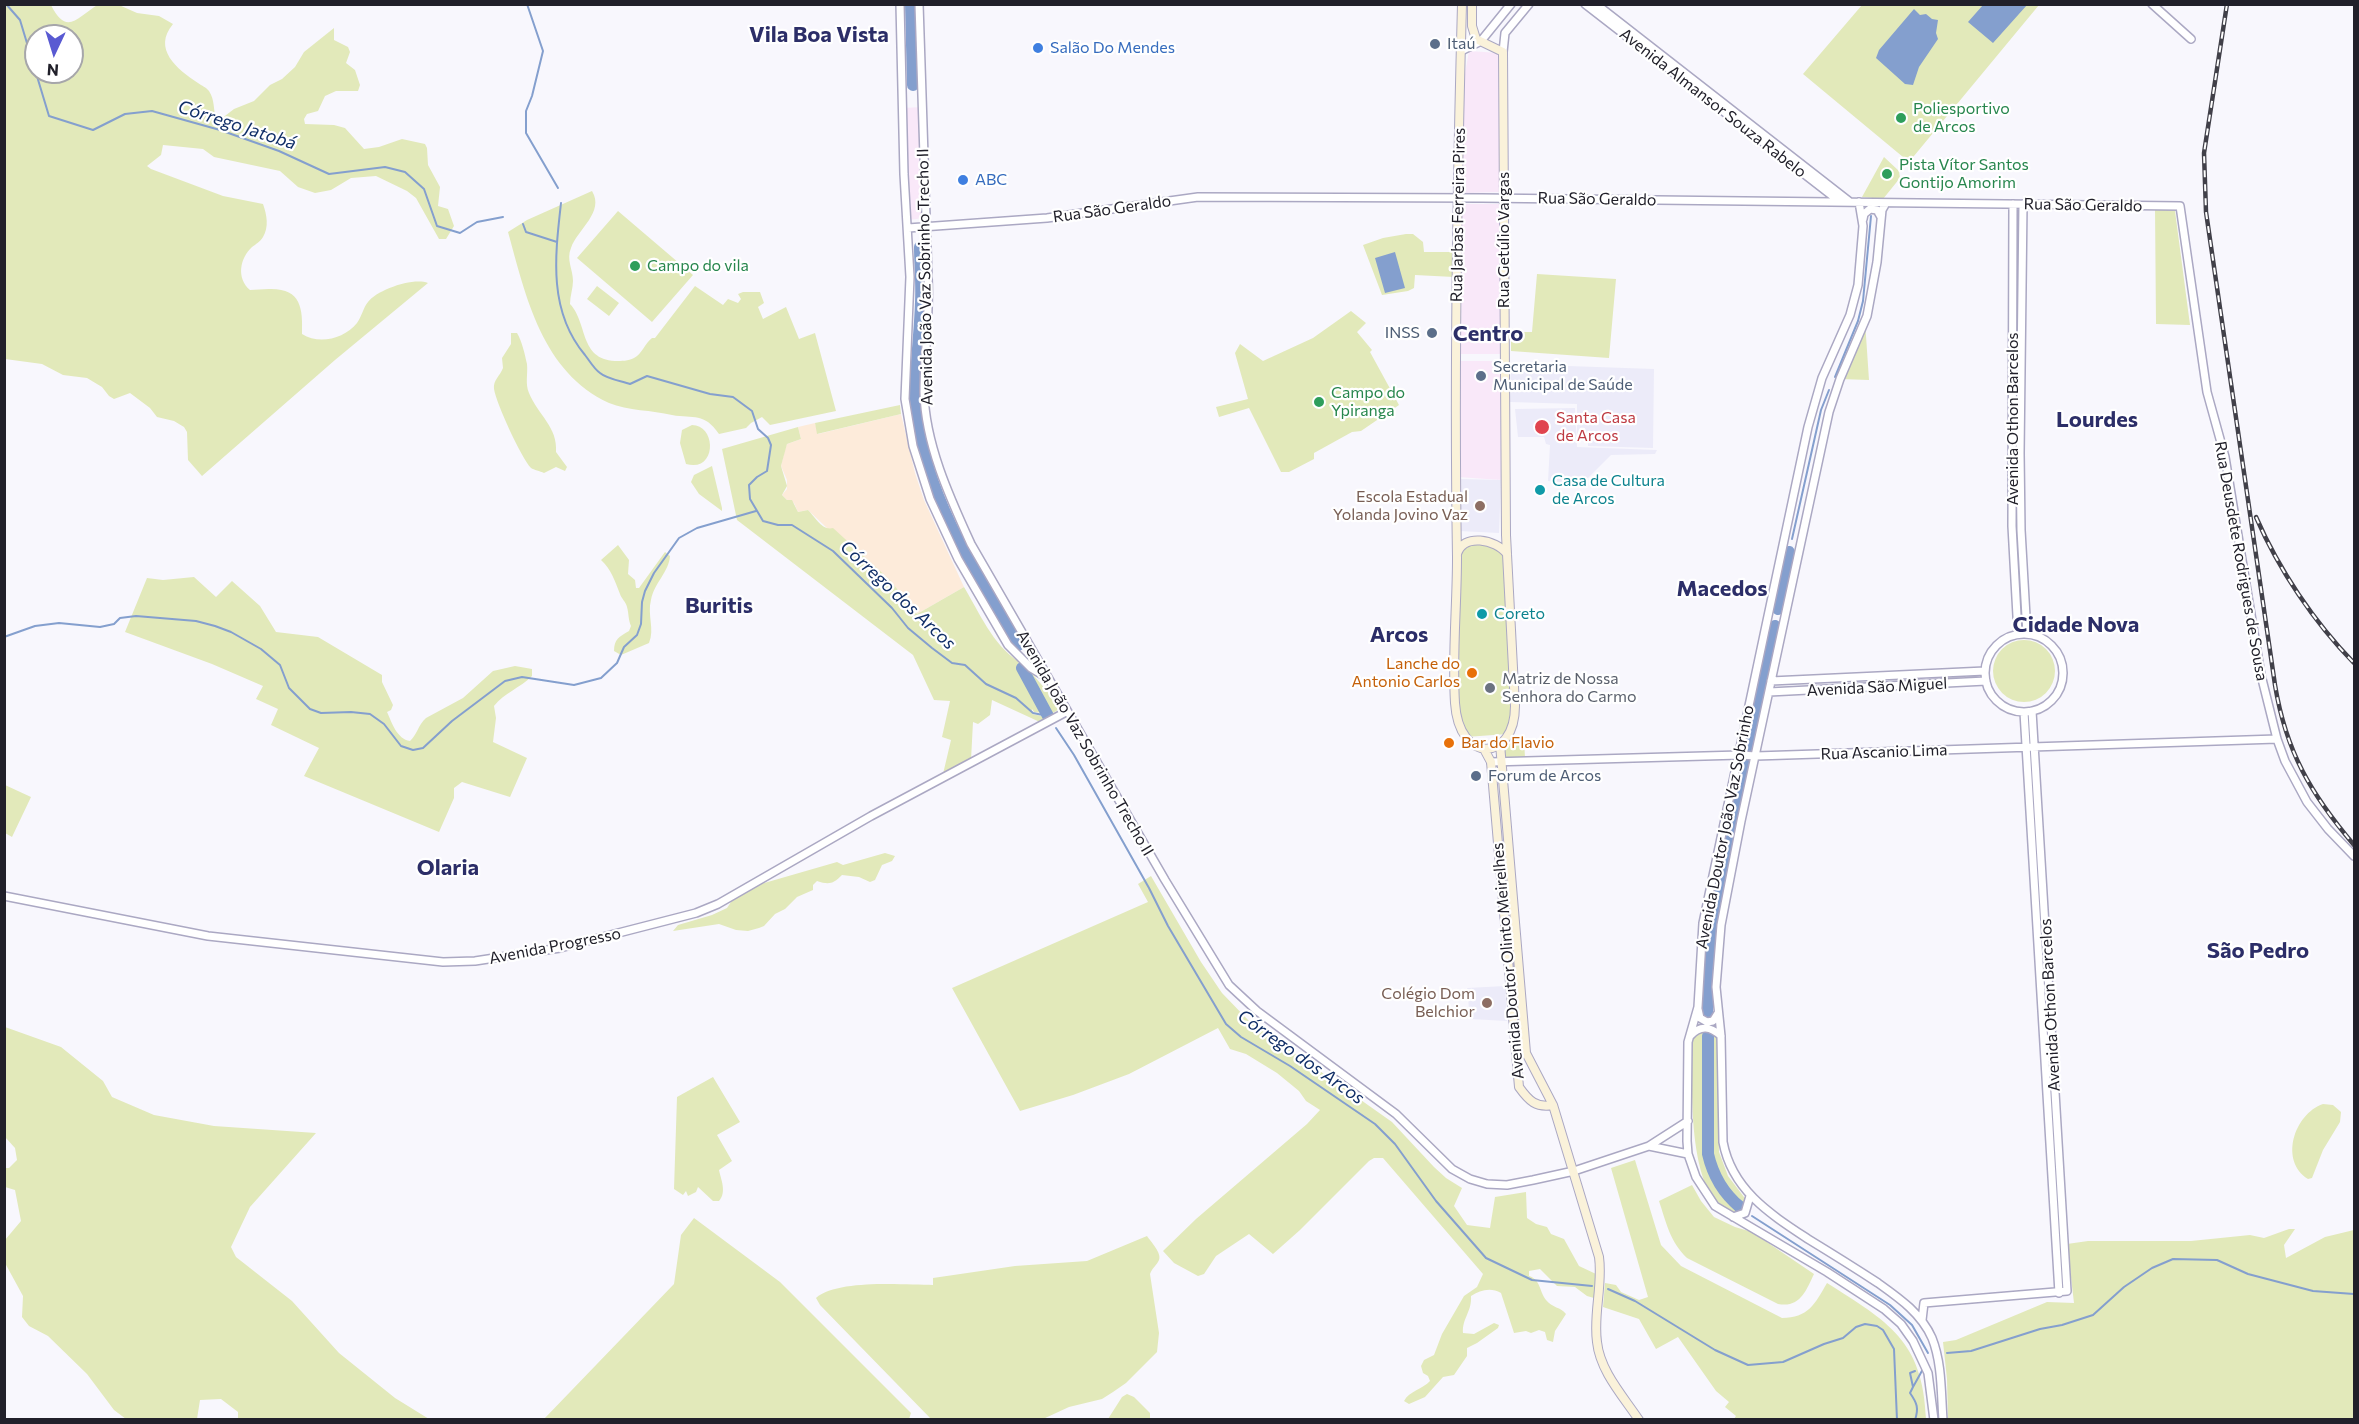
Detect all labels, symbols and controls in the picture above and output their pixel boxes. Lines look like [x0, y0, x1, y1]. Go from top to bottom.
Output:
district label: Vila Boa Vista [749, 22, 889, 48]
north arrow [24, 24, 84, 84]
street label: Avenida Almansor Souza Rabelo [1616, 24, 1810, 182]
place label: Itaú [1447, 34, 1475, 54]
marker: Itaú [1428, 37, 1442, 51]
place label: Salão Do Mendes [1050, 38, 1175, 58]
marker: Salão Do Mendes [1031, 41, 1045, 55]
text: N [46, 61, 59, 80]
water label: Córrego Jatobá [175, 96, 299, 154]
place label: Poliesportivo de Arcos [1913, 99, 2010, 137]
marker: Poliesportivo de Arcos [1894, 111, 1908, 125]
street label: Rua Jarbas Ferreira Pires [1447, 128, 1469, 302]
street label: Avenida João Vaz Sobrinho Trecho II [913, 148, 937, 406]
place label: Pista Vítor Santos Gontijo Amorim [1899, 155, 2029, 193]
marker: Pista Vítor Santos Gontijo Amorim [1880, 167, 1894, 181]
place label: ABC [975, 170, 1007, 190]
street label: Rua Getúlio Vargas [1494, 172, 1514, 308]
marker: ABC [956, 173, 970, 187]
street label: Rua São Geraldo [1537, 188, 1657, 210]
street label: Rua São Geraldo [1052, 191, 1172, 227]
street label: Rua São Geraldo [2023, 194, 2143, 216]
place label: Campo do vila [647, 256, 749, 276]
marker: Campo do vila [628, 259, 642, 273]
district label: Centro [1453, 321, 1523, 347]
place label: INSS [1385, 323, 1420, 343]
marker: INSS [1425, 326, 1439, 340]
street label: Avenida Othon Barcelos [2003, 332, 2023, 506]
place label: Secretaria Municipal de Saúde [1493, 357, 1633, 395]
marker: Secretaria Municipal de Saúde [1474, 369, 1488, 383]
place label: Campo do Ypiranga [1331, 383, 1405, 421]
marker: Campo do Ypiranga [1312, 395, 1326, 409]
district label: Lourdes [2056, 407, 2138, 433]
place label: Santa Casa de Arcos [1556, 408, 1636, 446]
marker: Santa Casa de Arcos [1533, 418, 1551, 436]
street label: Rua Deusdete Rodrigues de Sousa [2210, 440, 2272, 682]
place label: Casa de Cultura de Arcos [1552, 471, 1665, 509]
marker: Casa de Cultura de Arcos [1533, 483, 1547, 497]
place label: Escola Estadual Yolanda Jovino Vaz [1333, 487, 1468, 525]
marker: Escola Estadual Yolanda Jovino Vaz [1473, 499, 1487, 513]
water label: Córrego dos Arcos [836, 536, 960, 654]
district label: Macedos [1677, 576, 1767, 602]
district label: Buritis [685, 593, 753, 619]
place label: Coreto [1494, 604, 1545, 624]
marker: Coreto [1475, 607, 1489, 621]
district label: Cidade Nova [2013, 612, 2139, 638]
district label: Arcos [1370, 622, 1428, 648]
street label: Avenida João Vaz Sobrinho Trecho II [1012, 627, 1158, 859]
place label: Lanche do Antonio Carlos [1351, 654, 1460, 692]
marker: Lanche do Antonio Carlos [1465, 666, 1479, 680]
place label: Matriz de Nossa Senhora do Carmo [1502, 669, 1636, 707]
street label: Avenida São Miguel [1806, 674, 1948, 700]
marker: Matriz de Nossa Senhora do Carmo [1483, 681, 1497, 695]
street label: Avenida Doutor João Vaz Sobrinho [1692, 703, 1758, 951]
place label: Bar do Flavio [1461, 733, 1554, 753]
marker: Bar do Flavio [1442, 736, 1456, 750]
street label: Rua Ascanio Lima [1820, 740, 1948, 764]
place label: Forum de Arcos [1488, 766, 1601, 786]
marker: Forum de Arcos [1469, 769, 1483, 783]
street label: Avenida Doutor Olinto Meirelhes [1488, 842, 1528, 1080]
district label: Olaria [417, 855, 479, 881]
street label: Avenida Othon Barcelos [2036, 918, 2064, 1092]
street label: Avenida Progresso [488, 924, 622, 968]
district label: São Pedro [2207, 938, 2309, 964]
place label: Colégio Dom Belchior [1381, 984, 1475, 1022]
marker: Colégio Dom Belchior [1480, 996, 1494, 1010]
water label: Córrego dos Arcos [1233, 1005, 1369, 1109]

